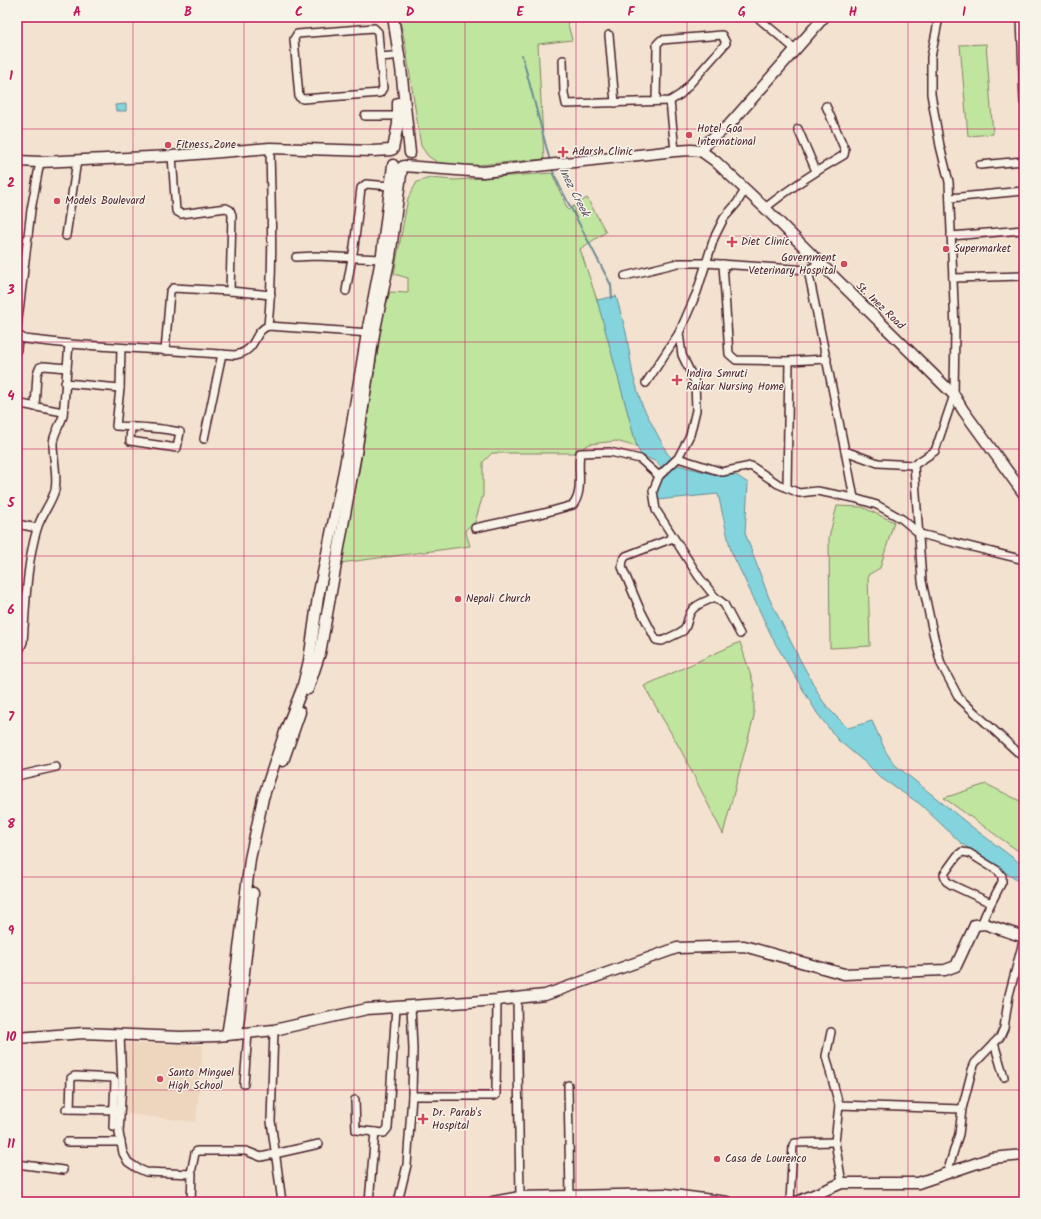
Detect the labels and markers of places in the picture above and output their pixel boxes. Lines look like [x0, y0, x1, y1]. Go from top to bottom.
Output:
place label: Hotel Goa International [697, 120, 756, 151]
marker: Hotel Goa International [684, 130, 694, 140]
place label: Fitness Zone [176, 136, 236, 154]
marker: Fitness Zone [163, 140, 173, 150]
place label: Adarsh Clinic [572, 143, 633, 161]
marker: Adarsh Clinic [557, 146, 569, 158]
place label: Models Boulevard [65, 192, 145, 210]
marker: Models Boulevard [52, 196, 62, 206]
place label: Diet Clinic [741, 233, 790, 251]
marker: Diet Clinic [726, 236, 738, 248]
place label: Supermarket [954, 240, 1012, 258]
marker: Supermarket [941, 244, 951, 254]
place label: Government Veterinary Hospital [748, 249, 837, 280]
marker: Government Veterinary Hospital [839, 259, 849, 269]
place label: Indira Smruti Raikar Nursing Home [686, 365, 784, 396]
marker: Indira Smruti Raikar Nursing Home [671, 374, 683, 386]
place label: Nepali Church [466, 590, 531, 608]
marker: Nepali Church [453, 594, 463, 604]
place label: Santo Minguel High School [168, 1064, 234, 1095]
marker: Santo Minguel High School [155, 1074, 165, 1084]
place label: Dr. Parab's Hospital [432, 1104, 482, 1135]
marker: Dr. Parab's Hospital [417, 1113, 429, 1125]
place label: Casa de Lourenco [725, 1150, 806, 1168]
marker: Casa de Lourenco [712, 1154, 722, 1164]

